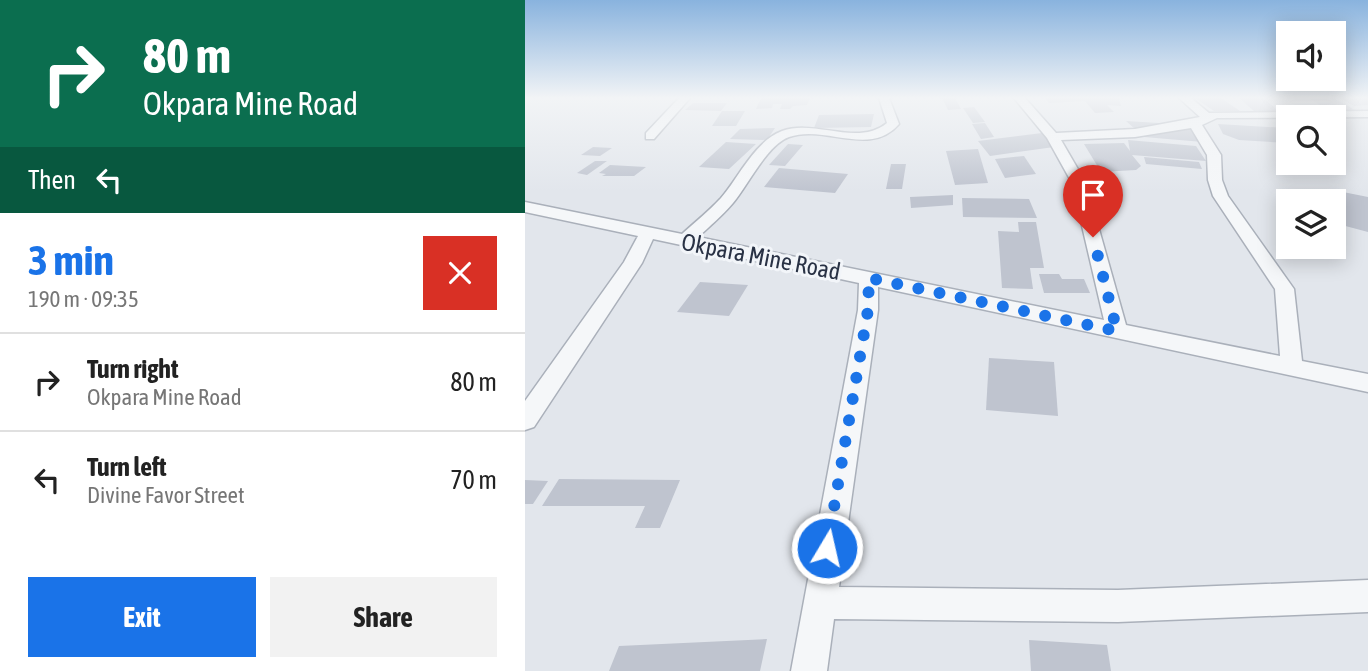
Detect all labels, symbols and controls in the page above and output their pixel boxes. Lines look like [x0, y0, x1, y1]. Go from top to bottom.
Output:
map controls [1276, 21, 1346, 259]
button: sound [1276, 21, 1346, 91]
text: 80 m [143, 27, 231, 83]
icon: right [28, 28, 119, 119]
text: Okpara Mine Road [143, 85, 358, 122]
button: search [1276, 105, 1346, 175]
icon: left [90, 161, 128, 199]
text: Then [28, 165, 76, 195]
pin [1063, 165, 1123, 237]
icon: arrive [1074, 176, 1112, 214]
button: layers [1276, 189, 1346, 259]
street label: Okpara Mine Road [679, 228, 843, 285]
text: 3 min [28, 236, 114, 284]
button: close [423, 236, 497, 310]
text: 190 m · 09:35 [28, 286, 139, 312]
text: Turn right [87, 354, 178, 384]
icon: right [28, 363, 66, 401]
text: 80 m [450, 367, 497, 397]
text: Okpara Mine Road [87, 384, 242, 410]
text: Turn left [87, 452, 167, 482]
icon: left [28, 461, 66, 499]
text: 70 m [450, 465, 497, 495]
text: Divine Favor Street [87, 482, 245, 508]
position arrow [790, 511, 864, 585]
button: Exit [28, 577, 256, 657]
button: Share [270, 577, 497, 657]

